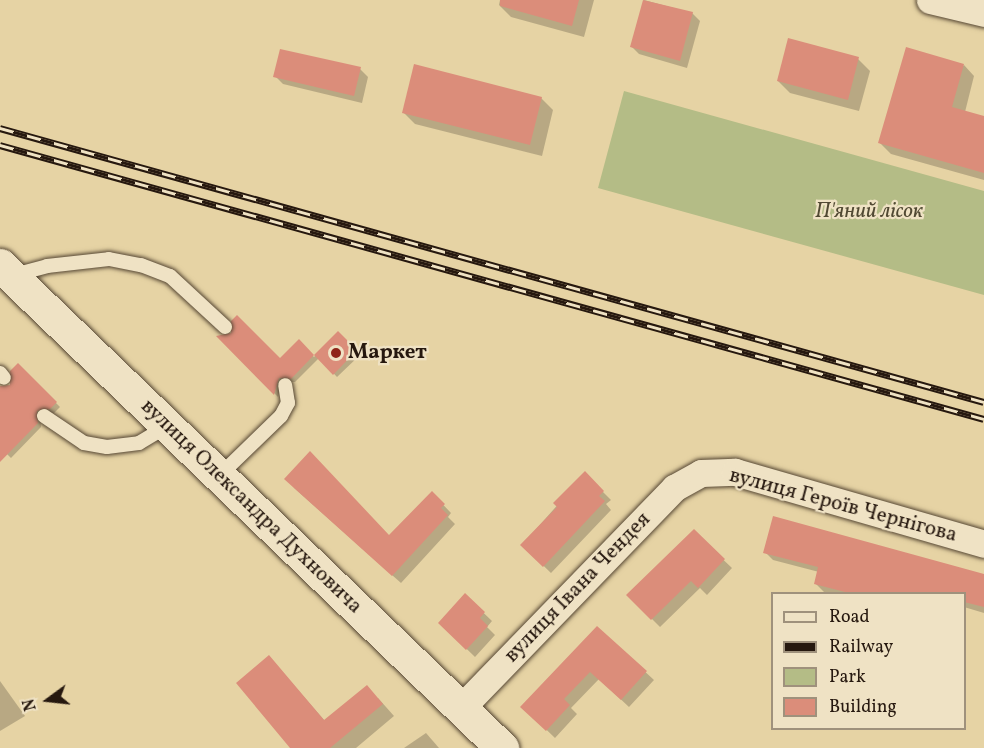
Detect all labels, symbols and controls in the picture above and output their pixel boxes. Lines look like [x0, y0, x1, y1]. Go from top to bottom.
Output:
park label: П'яний лісок [815, 199, 923, 225]
place label: Маркет [348, 340, 427, 366]
marker: Маркет [329, 346, 343, 360]
street label: вулиця Олександра Духновича [135, 394, 367, 620]
street label: вулиця Героїв Чернігова [726, 463, 960, 549]
street label: вулиця Івана Чендея [500, 508, 656, 668]
legend [771, 592, 966, 730]
text: Road [829, 605, 870, 630]
text: Railway [829, 635, 893, 660]
text: Park [829, 665, 866, 690]
north arrow [18, 670, 78, 730]
text: Building [829, 695, 897, 720]
text: N [18, 696, 43, 713]

